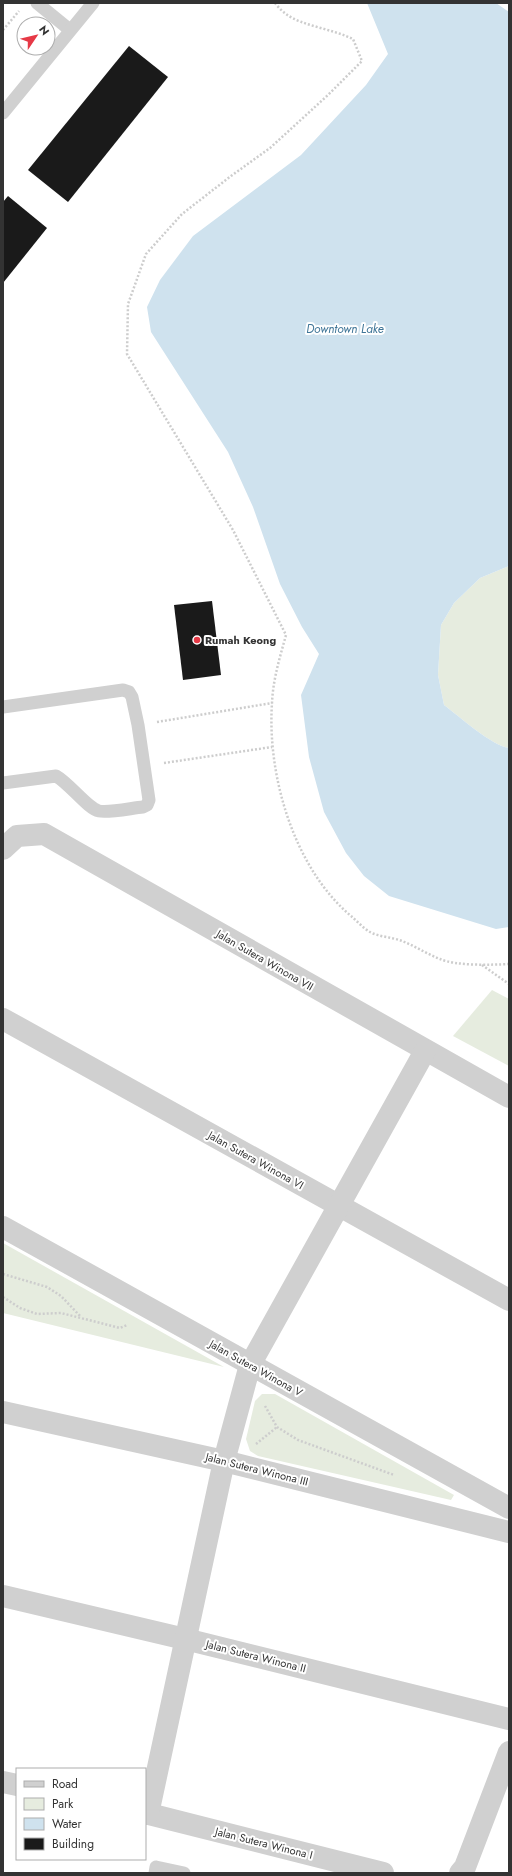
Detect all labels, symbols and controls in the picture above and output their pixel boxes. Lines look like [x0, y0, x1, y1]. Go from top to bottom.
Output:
north arrow [16, 16, 56, 56]
text: N [35, 22, 53, 38]
water label: Downtown Lake [306, 320, 384, 338]
place label: Rumah Keong [205, 632, 276, 648]
marker: Rumah Keong [192, 635, 202, 645]
street label: Jalan Sutera Winona VII [212, 925, 317, 994]
street label: Jalan Sutera Winona VI [204, 1126, 307, 1193]
street label: Jalan Sutera Winona V [205, 1335, 306, 1401]
street label: Jalan Sutera Winona III [202, 1448, 310, 1489]
street label: Jalan Sutera Winona II [202, 1635, 308, 1676]
legend [16, 1768, 146, 1860]
text: Road [52, 1775, 78, 1793]
text: Park [52, 1795, 74, 1813]
text: Water [52, 1815, 83, 1833]
street label: Jalan Sutera Winona I [212, 1823, 314, 1863]
text: Building [52, 1835, 94, 1853]

